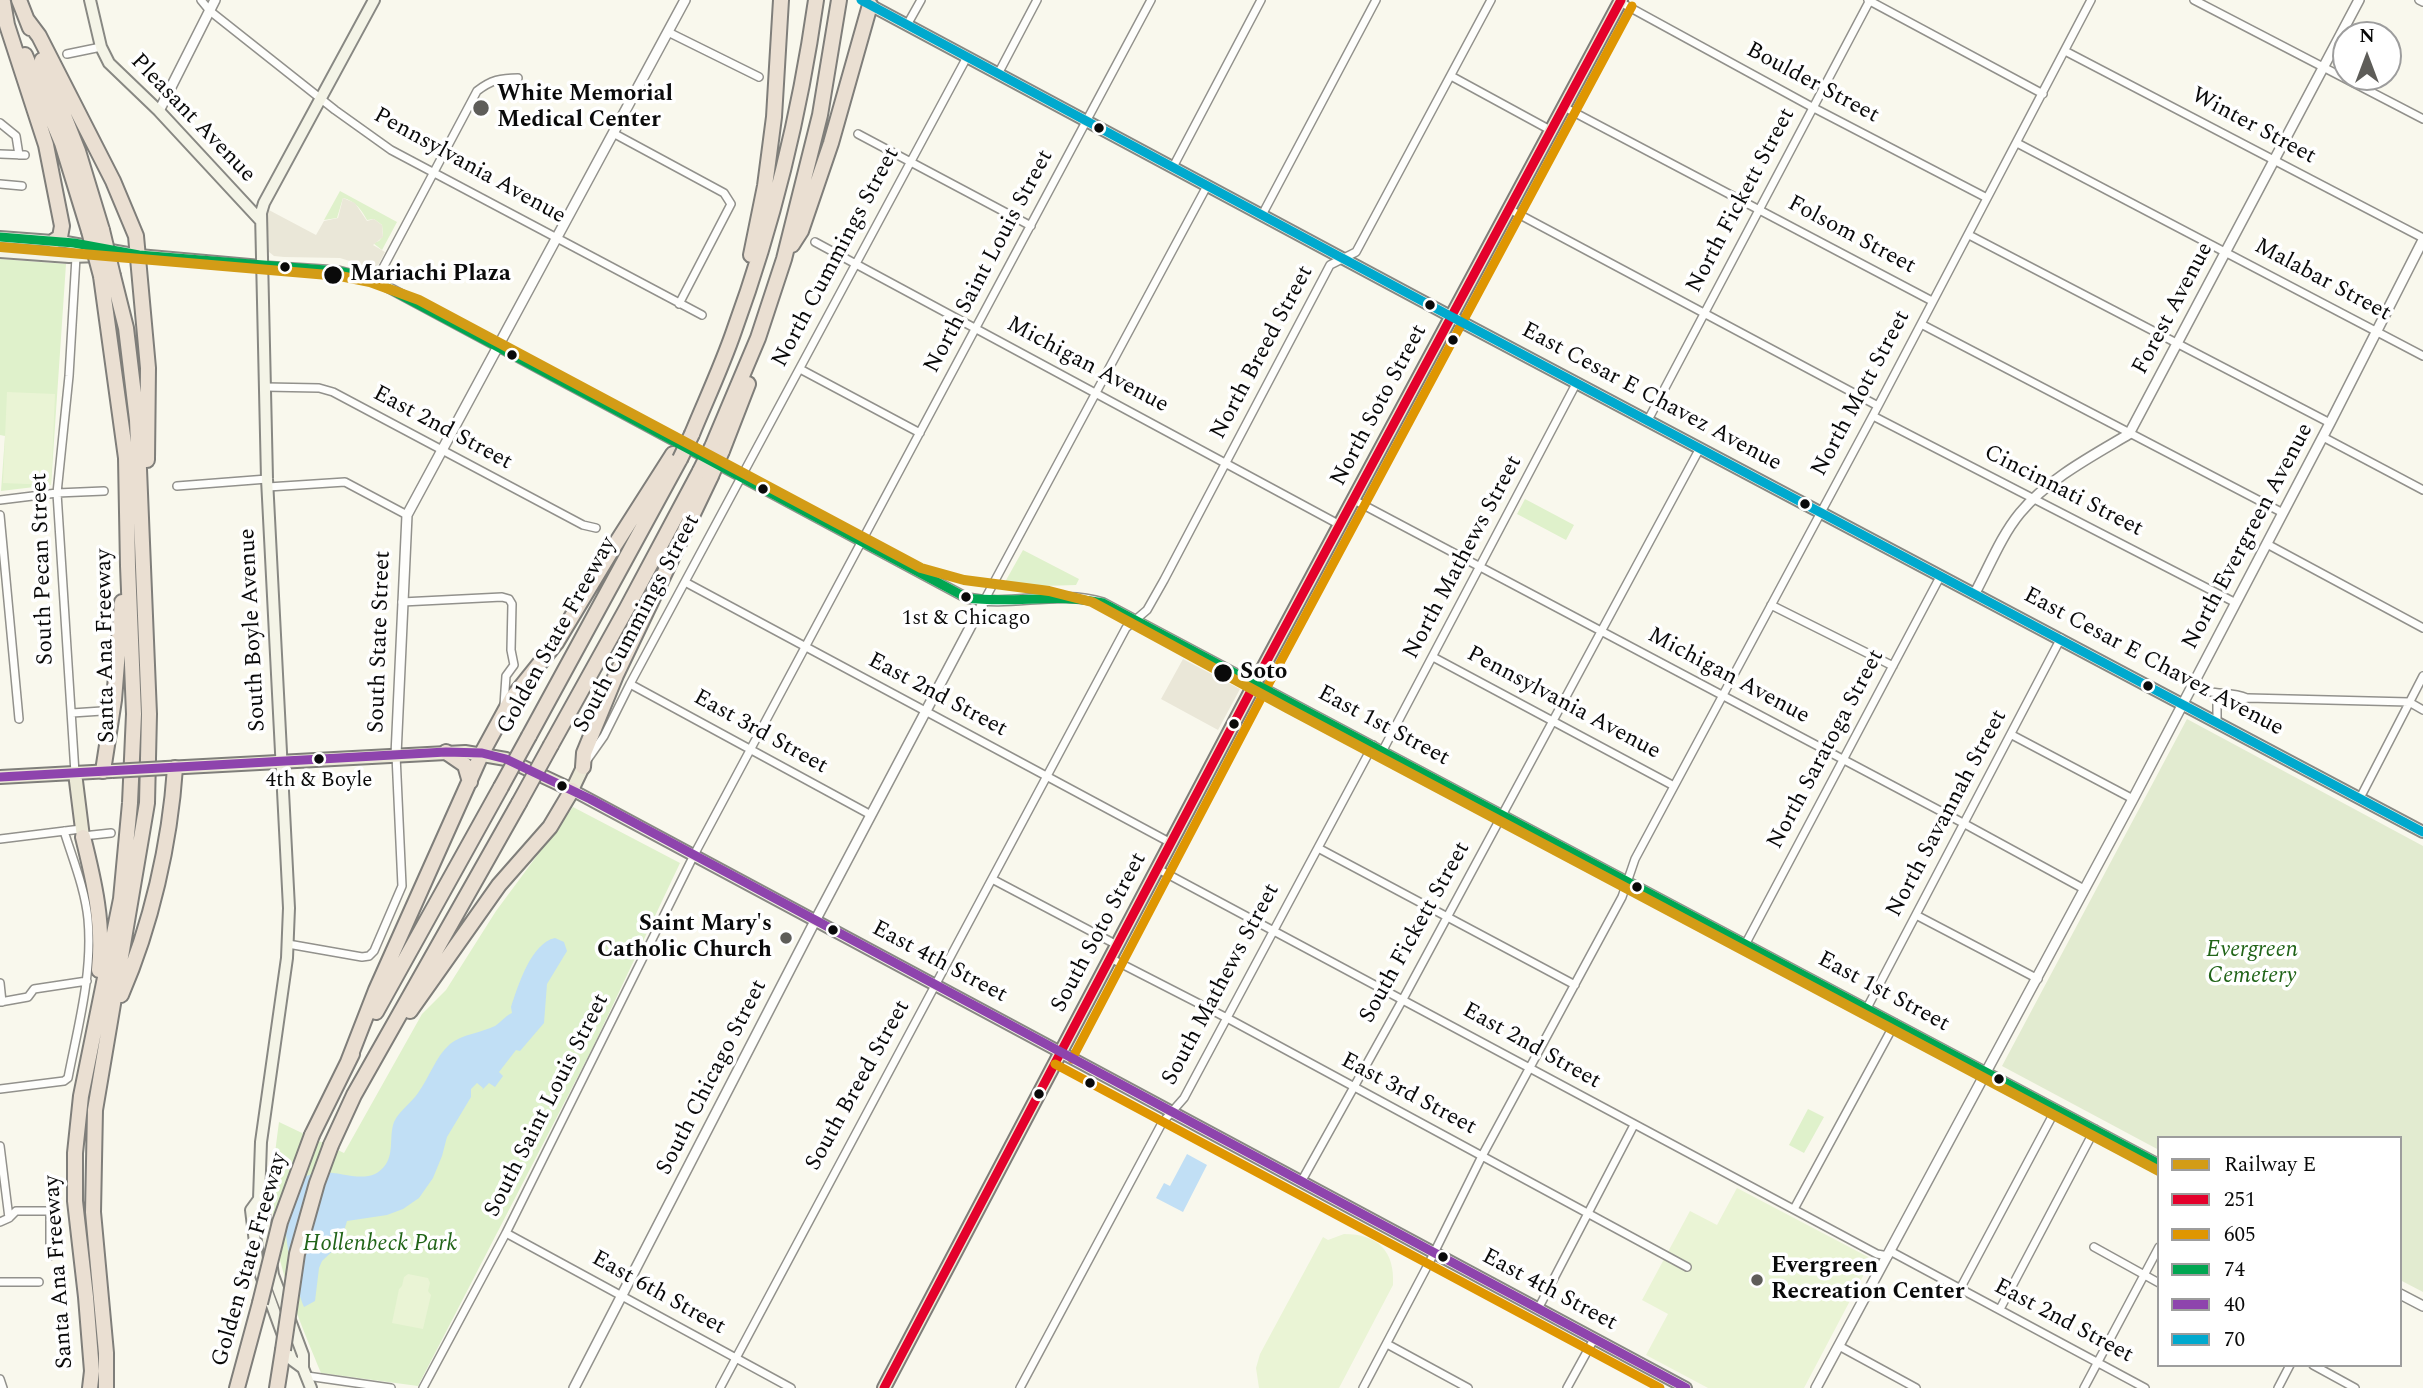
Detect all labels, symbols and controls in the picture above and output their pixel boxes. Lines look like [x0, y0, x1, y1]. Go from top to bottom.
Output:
north arrow [2332, 21, 2402, 91]
text: N [2359, 22, 2375, 51]
street label: Boulder Street [1741, 37, 1883, 131]
street label: Pleasant Avenue [124, 49, 260, 189]
place label: White Memorial Medical Center [497, 81, 673, 135]
street label: Winter Street [2186, 83, 2320, 171]
marker: White Memorial Medical Center [471, 98, 491, 118]
street label: Pennsylvania Avenue [368, 103, 570, 231]
street label: North Fickett Street [1682, 104, 1802, 298]
unlabelled marker [1092, 121, 1106, 135]
street label: North Cummings Street [767, 143, 907, 373]
street label: North Saint Louis Street [919, 146, 1061, 378]
street label: Folsom Street [1782, 191, 1920, 281]
street label: Malabar Street [2249, 233, 2395, 329]
street label: Forest Avenue [2128, 238, 2220, 380]
unlabelled marker [278, 260, 292, 274]
place label: Mariachi Plaza [350, 261, 511, 289]
street label: North Breed Street [1206, 261, 1320, 445]
marker: Mariachi Plaza [322, 264, 344, 286]
unlabelled marker [1423, 298, 1437, 312]
street label: North Mott Street [1807, 306, 1917, 482]
street label: Michigan Avenue [1001, 312, 1173, 420]
street label: East Cesar E Chavez Avenue [1516, 318, 1786, 478]
street label: North Soto Street [1326, 321, 1434, 491]
unlabelled marker [1446, 333, 1460, 347]
unlabelled marker [505, 348, 519, 362]
street label: East 2nd Street [368, 381, 516, 477]
street label: North Evergreen Avenue [2178, 419, 2320, 655]
street label: Cincinnati Street [1979, 440, 2147, 544]
street label: North Mathews Street [1399, 452, 1529, 664]
street label: South Pecan Street [27, 472, 61, 666]
unlabelled marker [756, 482, 770, 496]
unlabelled marker [1798, 497, 1812, 511]
street label: South Cummings Street [569, 510, 707, 738]
street label: South Boyle Avenue [235, 528, 273, 732]
street label: Golden State Freeway [492, 533, 624, 739]
street label: Santa Ana Freeway [92, 549, 122, 743]
street label: South State Street [364, 550, 398, 734]
street label: East Cesar E Chavez Avenue [2018, 583, 2288, 743]
marker: 1st & Chicago [959, 590, 973, 604]
place label: 1st & Chicago [902, 607, 1030, 633]
street label: Michigan Avenue [1642, 623, 1814, 731]
street label: Pennsylvania Avenue [1461, 641, 1665, 767]
street label: North Saratoga Street [1763, 646, 1891, 854]
street label: East 2nd Street [863, 648, 1011, 744]
place label: Soto [1240, 659, 1287, 687]
marker: Soto [1212, 662, 1234, 684]
unlabelled marker [2141, 679, 2155, 693]
street label: East 1st Street [1312, 681, 1454, 773]
street label: East 3rd Street [688, 685, 832, 781]
street label: North Savannah Street [1882, 706, 2014, 922]
unlabelled marker [1227, 717, 1241, 731]
marker: 4th & Boyle [312, 752, 326, 766]
place label: 4th & Boyle [265, 769, 373, 795]
unlabelled marker [555, 779, 569, 793]
street label: South Fickett Street [1355, 837, 1477, 1029]
street label: South Soto Street [1046, 848, 1154, 1018]
street label: South Mathews Street [1157, 879, 1287, 1091]
unlabelled marker [1630, 880, 1644, 894]
place label: Saint Mary's Catholic Church [597, 911, 772, 965]
street label: East 4th Street [867, 916, 1011, 1010]
unlabelled marker [826, 923, 840, 937]
marker: Saint Mary's Catholic Church [778, 930, 794, 946]
park label: Evergreen Cemetery [2206, 937, 2298, 991]
street label: East 1st Street [1812, 947, 1954, 1039]
street label: South Chicago Street [652, 976, 774, 1180]
street label: South Saint Louis Street [480, 990, 616, 1222]
street label: South Breed Street [801, 996, 917, 1176]
street label: East 2nd Street [1457, 998, 1605, 1096]
street label: East 3rd Street [1336, 1048, 1480, 1142]
unlabelled marker [1992, 1072, 2006, 1086]
unlabelled marker [1083, 1076, 1097, 1090]
unlabelled marker [1032, 1087, 1046, 1101]
legend [2157, 1136, 2402, 1367]
text: Railway E [2224, 1149, 2316, 1181]
street label: Golden State Freeway [207, 1150, 295, 1370]
street label: Santa Ana Freeway [39, 1174, 81, 1370]
text: 251 [2224, 1184, 2256, 1216]
text: 605 [2224, 1219, 2256, 1251]
park label: Hollenbeck Park [303, 1231, 457, 1259]
street label: East 4th Street [1477, 1244, 1621, 1338]
street label: East 6th Street [586, 1246, 730, 1342]
unlabelled marker [1436, 1250, 1450, 1264]
place label: Evergreen Recreation Center [1771, 1253, 1964, 1307]
text: 74 [2224, 1254, 2245, 1286]
marker: Evergreen Recreation Center [1749, 1272, 1765, 1288]
street label: East 2nd Street [1989, 1274, 2137, 1370]
text: 40 [2224, 1289, 2245, 1321]
text: 70 [2224, 1324, 2245, 1356]

